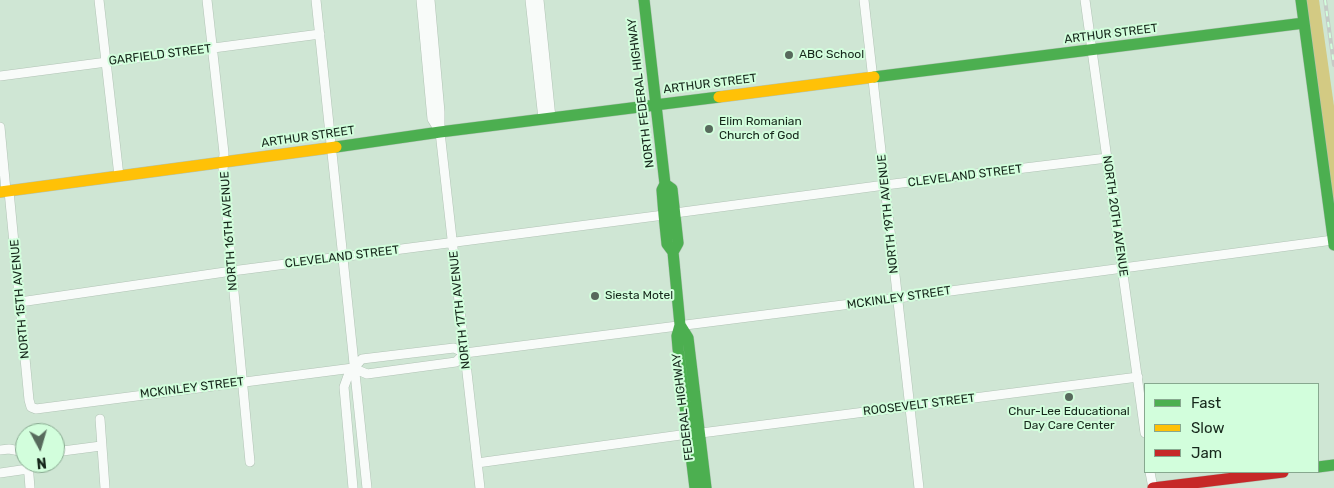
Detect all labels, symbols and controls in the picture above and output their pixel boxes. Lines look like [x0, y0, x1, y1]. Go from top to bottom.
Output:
street label: NORTH FEDERAL HIGHWAY [625, 17, 657, 169]
street label: ARTHUR STREET [1063, 21, 1159, 47]
street label: GARFIELD STREET [108, 42, 212, 68]
place label: ABC School [799, 48, 864, 62]
marker: ABC School [783, 49, 795, 61]
street label: ARTHUR STREET [662, 71, 758, 97]
place label: Elim Romanian Church of God [719, 115, 802, 143]
street label: ARTHUR STREET [260, 123, 356, 151]
marker: Elim Romanian Church of God [703, 123, 715, 135]
street label: NORTH 19TH AVENUE [875, 154, 901, 274]
street label: NORTH 20TH AVENUE [1099, 154, 1131, 278]
street label: CLEVELAND STREET [907, 162, 1023, 190]
street label: NORTH 16TH AVENUE [218, 171, 240, 291]
street label: NORTH 15TH AVENUE [8, 239, 32, 359]
street label: CLEVELAND STREET [284, 243, 400, 271]
street label: NORTH 17TH AVENUE [447, 250, 473, 370]
street label: MCKINLEY STREET [846, 284, 952, 312]
place label: Siesta Motel [605, 289, 673, 303]
marker: Siesta Motel [589, 290, 601, 302]
street label: FEDERAL HIGHWAY [669, 352, 697, 462]
street label: MCKINLEY STREET [139, 374, 245, 402]
legend [1144, 383, 1319, 473]
street label: ROOSEVELT STREET [862, 391, 976, 419]
marker: Chur-Lee Educational Day Care Center [1063, 391, 1075, 403]
text: Fast [1191, 394, 1221, 412]
place label: Chur-Lee Educational Day Care Center [1008, 405, 1130, 433]
text: Slow [1191, 419, 1224, 437]
north arrow [15, 423, 65, 473]
text: Jam [1191, 444, 1222, 462]
text: N [36, 453, 47, 471]

